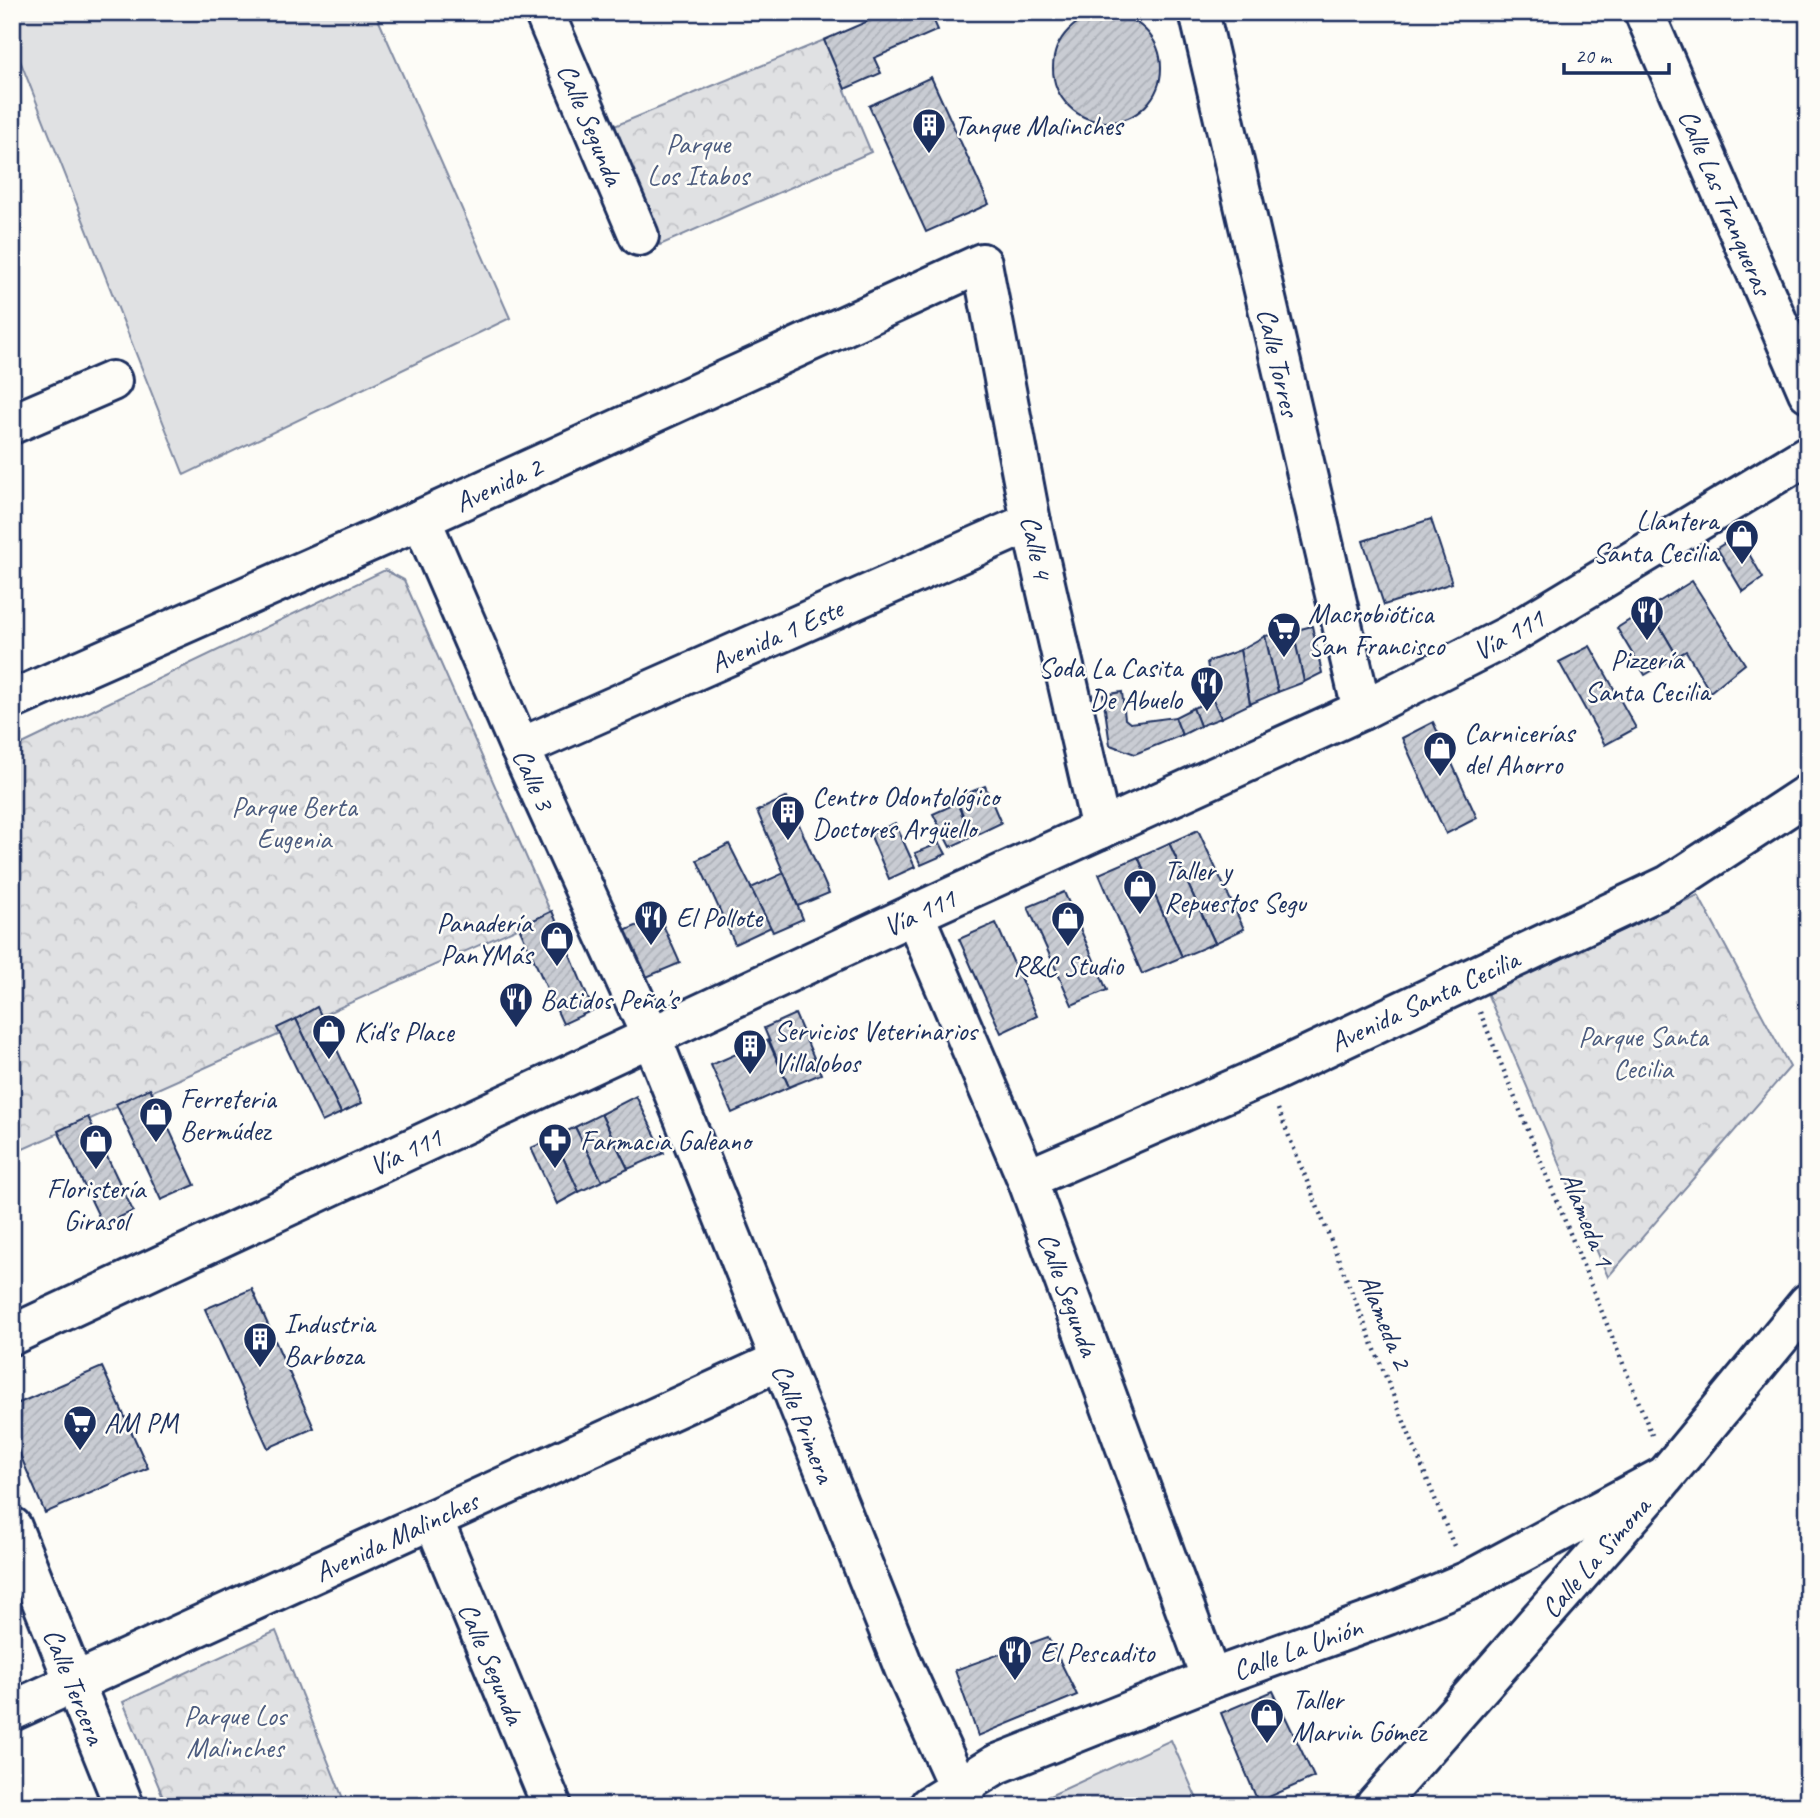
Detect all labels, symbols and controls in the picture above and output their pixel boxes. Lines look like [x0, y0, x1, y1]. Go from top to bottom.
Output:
scale bar [1564, 32, 1670, 76]
text: 20 m [1575, 43, 1613, 69]
street label: Calle Segunda [549, 58, 632, 192]
street label: Calle Las Tranqueras [1671, 104, 1781, 303]
building icon: Tanque Malinches [910, 106, 948, 155]
place label: Tanque Malinches [954, 108, 1125, 143]
park label: Parque Los Itabos [647, 126, 751, 193]
street label: Calle Torres [1249, 305, 1308, 422]
street label: Avenida 2 [449, 448, 549, 520]
place label: Llantera Santa Cecilia [1593, 503, 1721, 570]
street label: Calle 4 [1013, 512, 1061, 584]
shop icon: Llantera Santa Cecilia [1723, 517, 1761, 566]
street label: Avenida 1 Este [704, 590, 850, 680]
restaurant icon: Pizzería Santa Cecilia [1628, 593, 1666, 642]
place label: Macrobiótica San Francisco [1308, 596, 1447, 663]
street label: Vía 111 [1467, 600, 1551, 668]
supermarket icon: Macrobiótica San Francisco [1265, 610, 1303, 659]
place label: Pizzería Santa Cecilia [1584, 642, 1712, 709]
place label: Soda La Casita De Abuelo [1038, 650, 1185, 717]
restaurant icon: Soda La Casita De Abuelo [1188, 664, 1226, 713]
place label: Carnicerías del Ahorro [1464, 715, 1576, 782]
shop icon: Carnicerías del Ahorro [1421, 729, 1459, 778]
street label: Calle 3 [505, 743, 563, 817]
place label: Centro Odontológico Doctores Argüello [812, 779, 1002, 846]
park label: Parque Berta Eugenia [231, 789, 358, 856]
building icon: Centro Odontológico Doctores Argüello [769, 793, 807, 842]
place label: Taller y Repuestos Segu [1164, 853, 1308, 920]
shop icon: Taller y Repuestos Segu [1121, 867, 1159, 916]
street label: Vía 111 [877, 880, 962, 944]
restaurant icon: El Pollote [632, 898, 670, 947]
shop icon: R&C Studio [1049, 899, 1087, 948]
place label: El Pollote [676, 900, 764, 935]
place label: Panadería PanYMás [436, 905, 534, 972]
shop icon: Panadería PanYMás [538, 919, 576, 968]
street label: Avenida Santa Cecilia [1324, 940, 1527, 1060]
place label: R&C Studio [1013, 948, 1125, 983]
restaurant icon: Batidos Peña's [497, 980, 535, 1029]
place label: Batidos Peña's [540, 982, 680, 1017]
shop icon: Kid's Place [310, 1012, 348, 1061]
place label: Servicios Veterinarios Villalobos [774, 1013, 979, 1080]
place label: Kid's Place [354, 1014, 455, 1049]
park label: Parque Santa Cecilia [1578, 1019, 1710, 1086]
building icon: Servicios Veterinarios Villalobos [731, 1027, 769, 1076]
place label: Ferreteria Bermúdez [180, 1081, 277, 1148]
shop icon: Ferreteria Bermúdez [137, 1095, 175, 1144]
street label: Vía 111 [363, 1119, 448, 1183]
pharmacy icon: Farmacia Galeano [536, 1121, 574, 1170]
shop icon: Floristería Girasol [77, 1122, 115, 1171]
place label: Farmacia Galeano [580, 1123, 754, 1158]
street label: Alameda 1 [1553, 1167, 1623, 1273]
place label: Floristería Girasol [47, 1171, 147, 1238]
street label: Calle Segunda [1030, 1228, 1108, 1362]
street label: Alameda 2 [1351, 1269, 1421, 1376]
place label: Industria Barboza [284, 1306, 377, 1373]
building icon: Industria Barboza [241, 1320, 279, 1369]
street label: Calle Primera [764, 1359, 844, 1489]
supermarket icon: AM PM [61, 1403, 99, 1452]
place label: AM PM [104, 1405, 180, 1440]
street label: Avenida Malinches [309, 1482, 486, 1590]
street label: Calle La Simona [1533, 1488, 1659, 1625]
street label: Calle Segunda [450, 1597, 533, 1731]
street label: Calle La Unión [1228, 1608, 1368, 1688]
street label: Calle Tercera [36, 1623, 114, 1751]
restaurant icon: El Pescadito [996, 1633, 1034, 1682]
place label: El Pescadito [1040, 1635, 1157, 1670]
place label: Taller Marvin Gómez [1292, 1682, 1428, 1749]
shop icon: Taller Marvin Gómez [1248, 1696, 1286, 1745]
park label: Parque Los Malinches [184, 1698, 289, 1765]

